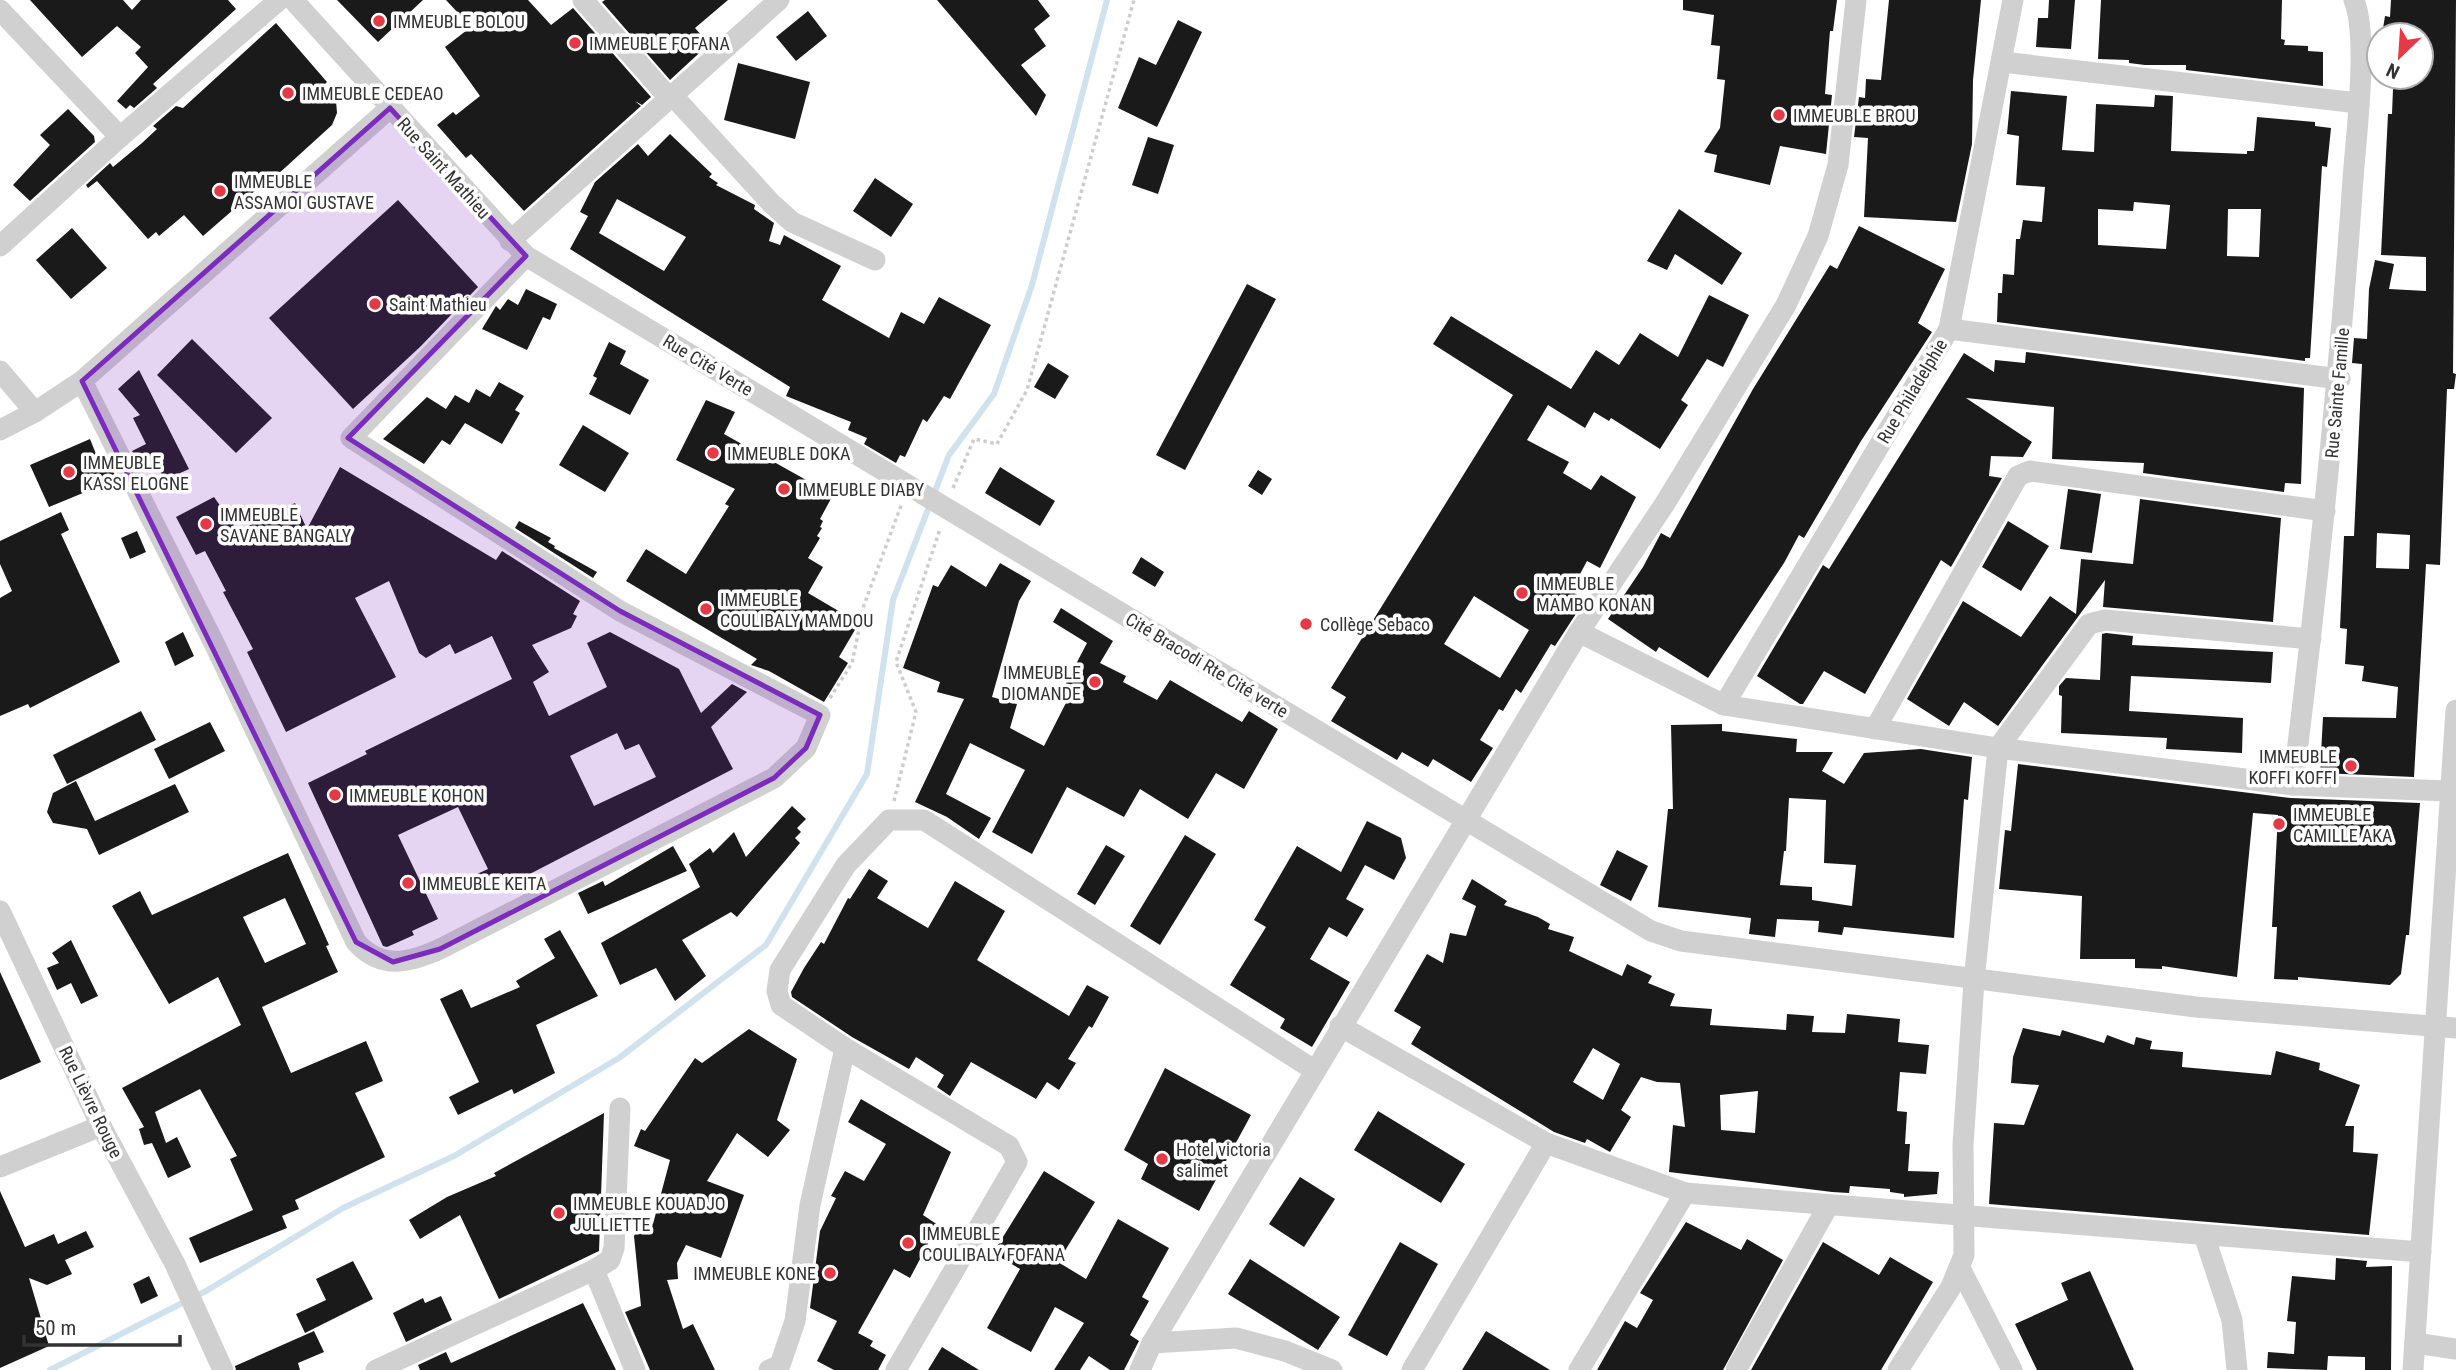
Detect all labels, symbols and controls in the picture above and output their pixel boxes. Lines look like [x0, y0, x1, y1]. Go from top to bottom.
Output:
place label: IMMEUBLE BOLOU [393, 11, 525, 32]
marker: IMMEUBLE BOLOU [371, 13, 387, 29]
north arrow [2365, 21, 2435, 91]
place label: IMMEUBLE FOFANA [589, 33, 731, 54]
marker: IMMEUBLE FOFANA [567, 35, 583, 51]
text: N [2383, 58, 2403, 84]
place label: IMMEUBLE CEDEAO [302, 83, 444, 104]
marker: IMMEUBLE CEDEAO [280, 85, 296, 101]
place label: IMMEUBLE BROU [1793, 105, 1916, 126]
marker: IMMEUBLE BROU [1771, 107, 1787, 123]
street label: Rue Saint Mathieu [393, 113, 495, 223]
place label: IMMEUBLE ASSAMOI GUSTAVE [234, 171, 374, 213]
marker: IMMEUBLE ASSAMOI GUSTAVE [212, 183, 228, 199]
place label: Saint Mathieu [389, 294, 487, 315]
marker: Saint Mathieu [367, 296, 383, 312]
street label: Rue Sainte Famille [2321, 327, 2353, 459]
street label: Rue Cité Verte [659, 330, 757, 400]
street label: Rue Philadelphie [1873, 335, 1951, 447]
place label: IMMEUBLE DOKA [727, 443, 851, 464]
marker: IMMEUBLE DOKA [705, 445, 721, 461]
place label: IMMEUBLE KASSI ELOGNE [83, 452, 189, 494]
marker: IMMEUBLE KASSI ELOGNE [61, 464, 77, 480]
place label: IMMEUBLE DIABY [798, 479, 925, 500]
marker: IMMEUBLE DIABY [776, 481, 792, 497]
place label: IMMEUBLE SAVANE BANGALY [220, 504, 352, 546]
marker: IMMEUBLE SAVANE BANGALY [198, 516, 214, 532]
place label: IMMEUBLE MAMBO KONAN [1536, 573, 1652, 615]
marker: IMMEUBLE MAMBO KONAN [1514, 585, 1530, 601]
place label: IMMEUBLE COULIBALY MAMDOU [720, 589, 873, 631]
marker: IMMEUBLE COULIBALY MAMDOU [698, 601, 714, 617]
street label: Cité Bracodi Rte Cité verte [1122, 608, 1292, 722]
place label: Collège Sebaco [1320, 614, 1430, 635]
marker: Collège Sebaco [1298, 616, 1314, 632]
place label: IMMEUBLE DIOMANDE [1001, 662, 1081, 704]
marker: IMMEUBLE DIOMANDE [1087, 674, 1103, 690]
place label: IMMEUBLE KOFFI KOFFI [2249, 746, 2337, 788]
marker: IMMEUBLE KOFFI KOFFI [2343, 758, 2359, 774]
place label: IMMEUBLE KOHON [349, 785, 485, 806]
marker: IMMEUBLE KOHON [327, 787, 343, 803]
place label: IMMEUBLE CAMILLE AKA [2293, 804, 2393, 846]
marker: IMMEUBLE CAMILLE AKA [2271, 816, 2287, 832]
place label: IMMEUBLE KEITA [422, 873, 547, 894]
marker: IMMEUBLE KEITA [400, 875, 416, 891]
street label: Rue Lièvre Rouge [55, 1043, 127, 1161]
place label: Hotel victoria salimet [1176, 1139, 1271, 1181]
marker: Hotel victoria salimet [1154, 1151, 1170, 1167]
place label: IMMEUBLE KOUADJO JULLIETTE [573, 1193, 726, 1235]
marker: IMMEUBLE KOUADJO JULLIETTE [551, 1205, 567, 1221]
place label: IMMEUBLE COULIBALY FOFANA [922, 1223, 1066, 1265]
marker: IMMEUBLE COULIBALY FOFANA [900, 1235, 916, 1251]
place label: IMMEUBLE KONE [693, 1263, 816, 1284]
marker: IMMEUBLE KONE [822, 1265, 838, 1281]
scale bar [24, 1304, 180, 1348]
text: 50 m [35, 1316, 76, 1340]

